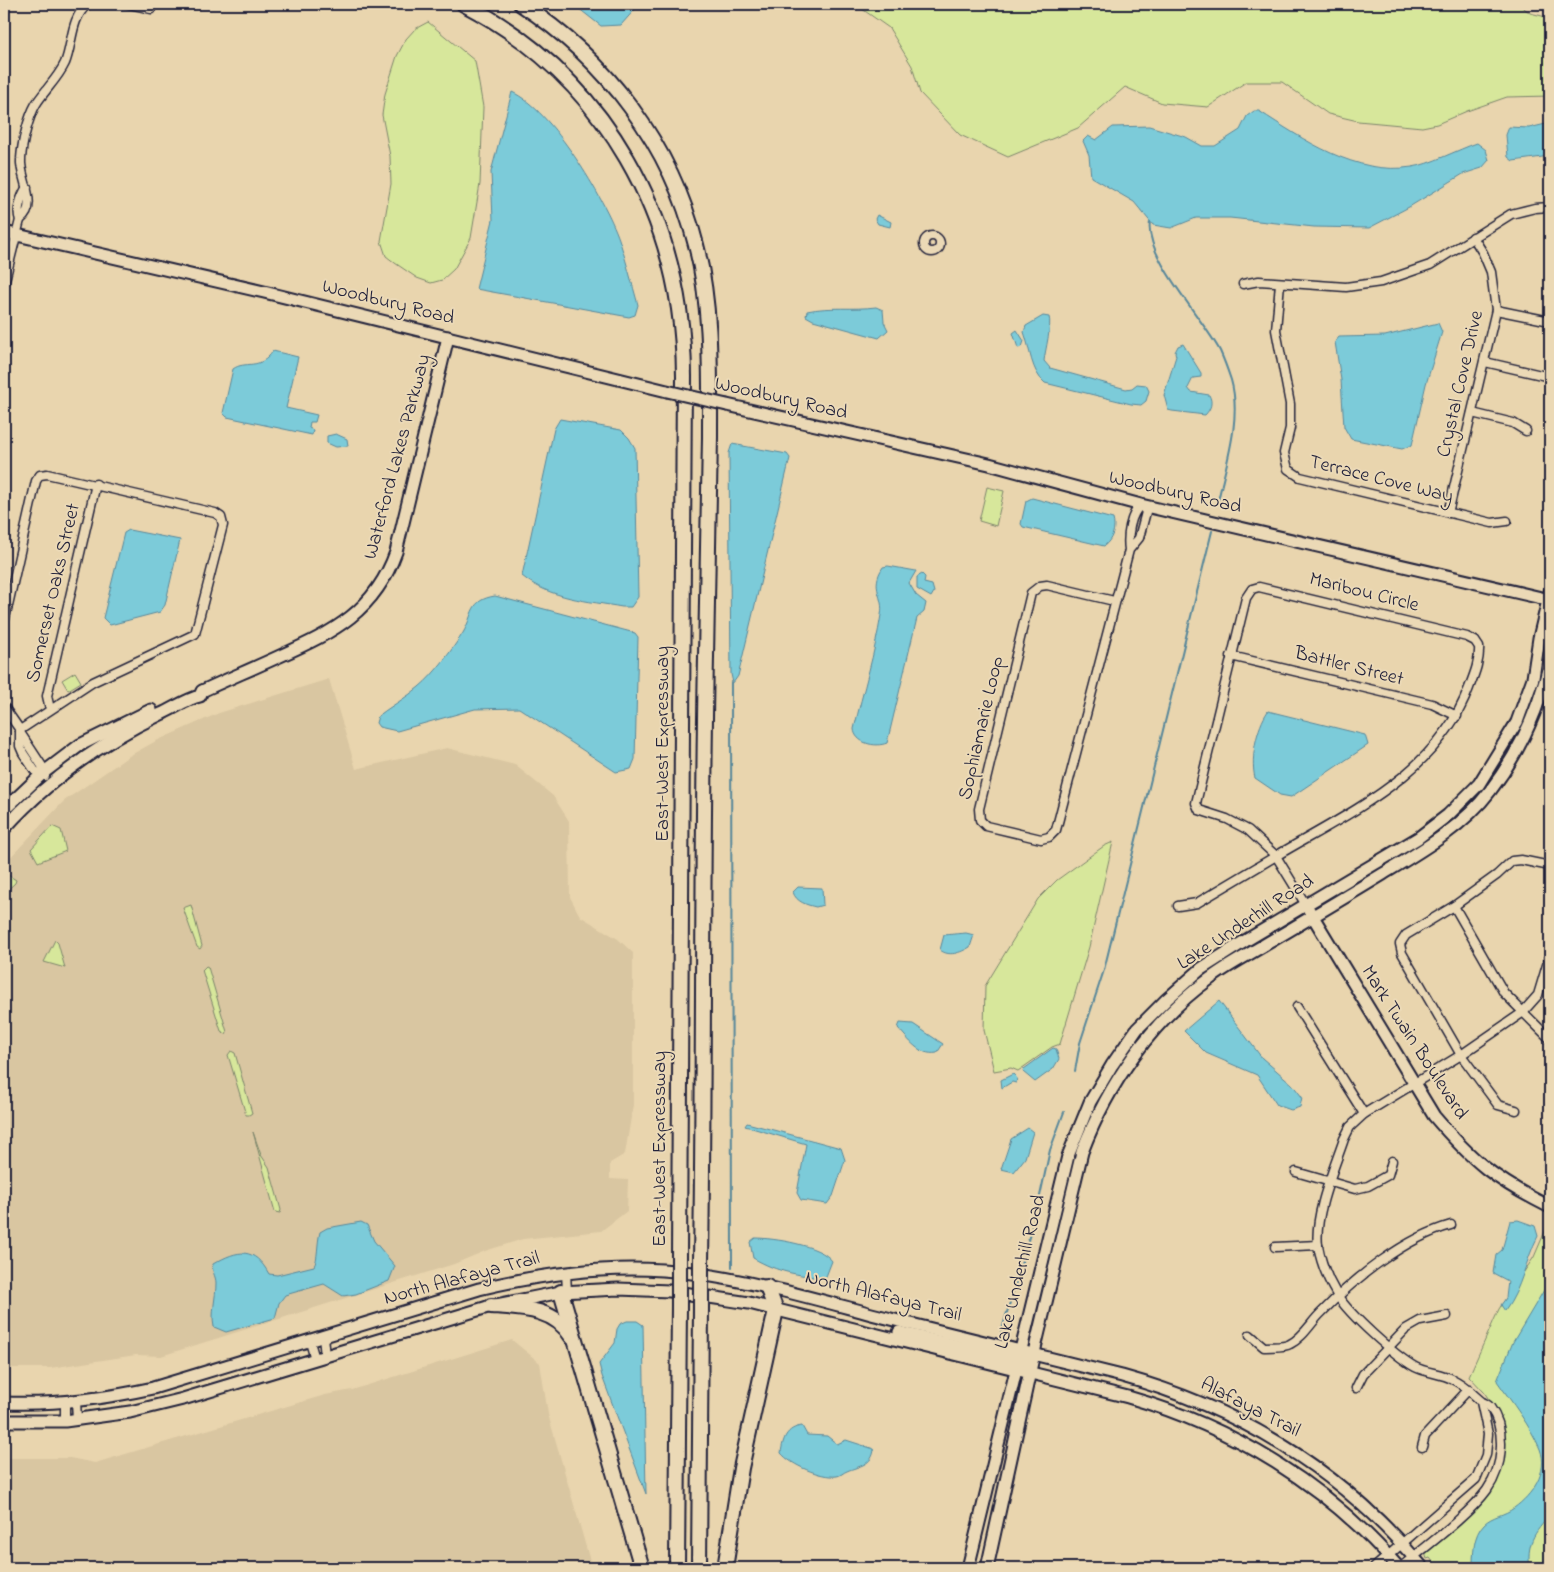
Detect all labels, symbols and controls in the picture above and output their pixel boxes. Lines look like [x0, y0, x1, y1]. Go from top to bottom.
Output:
street label: Woodbury Road [319, 273, 457, 333]
street label: Crystal Cove Drive [1430, 308, 1492, 460]
street label: Waterford Lakes Parkway [357, 351, 439, 563]
street label: Woodbury Road [712, 370, 850, 428]
street label: Terrace Cove Way [1306, 448, 1456, 512]
street label: Woodbury Road [1106, 464, 1244, 522]
street label: Somerset Oaks Street [19, 500, 89, 685]
street label: Maribou Circle [1306, 565, 1422, 621]
street label: Battler Street [1290, 639, 1407, 695]
street label: East-West Expressway [649, 646, 678, 842]
street label: Sophiamarie Loop [951, 653, 1013, 803]
street label: Lake Underhill Road [1172, 868, 1320, 978]
street label: Mark Twain Boulevard [1353, 960, 1475, 1126]
street label: East-West Expressway [646, 1051, 675, 1247]
street label: Lake Underhill Road [988, 1192, 1054, 1352]
street label: North Alafaya Trail [381, 1244, 543, 1314]
street label: North Alafaya Trail [802, 1264, 964, 1330]
street label: Alafaya Trail [1195, 1370, 1305, 1446]

